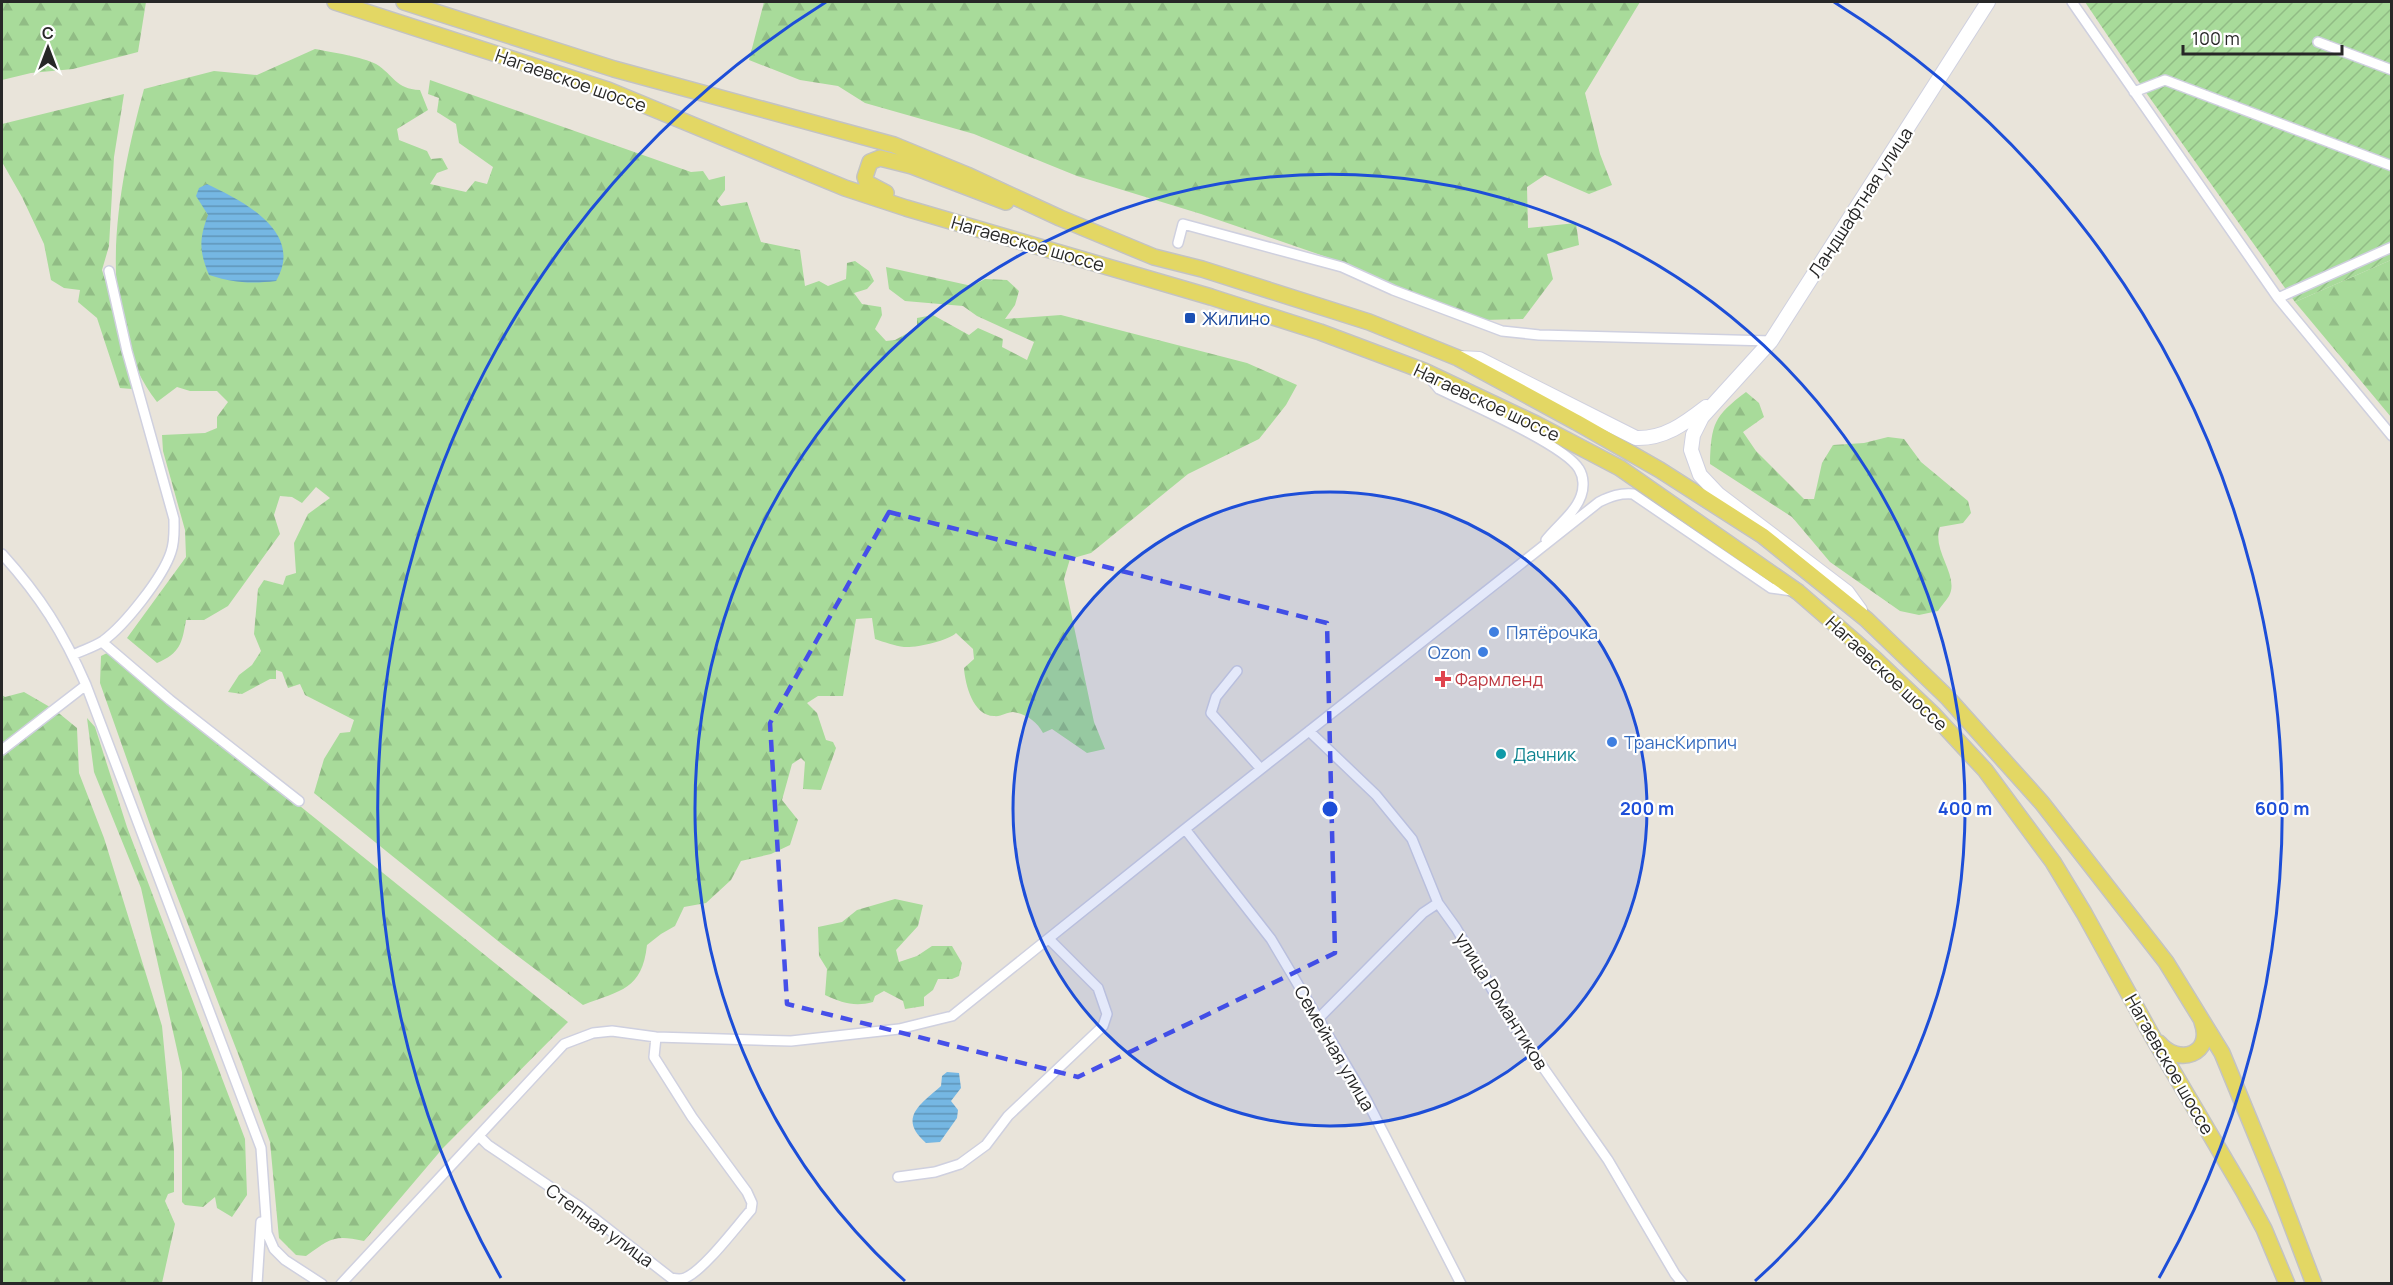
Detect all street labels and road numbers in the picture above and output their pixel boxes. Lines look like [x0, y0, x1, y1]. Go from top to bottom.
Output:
street label: Нагаевское шоссе [492, 43, 650, 117]
street label: Ландшафтная улица [1802, 122, 1918, 282]
street label: Нагаевское шоссе [949, 210, 1107, 276]
street label: Нагаевское шоссе [1410, 358, 1564, 446]
street label: Нагаевское шоссе [1821, 610, 1953, 736]
street label: улица Романтиков [1450, 928, 1554, 1074]
street label: Семейная улица [1289, 981, 1381, 1115]
street label: Нагаевское шоссе [2120, 989, 2220, 1139]
street label: Степная улица [541, 1178, 659, 1272]

